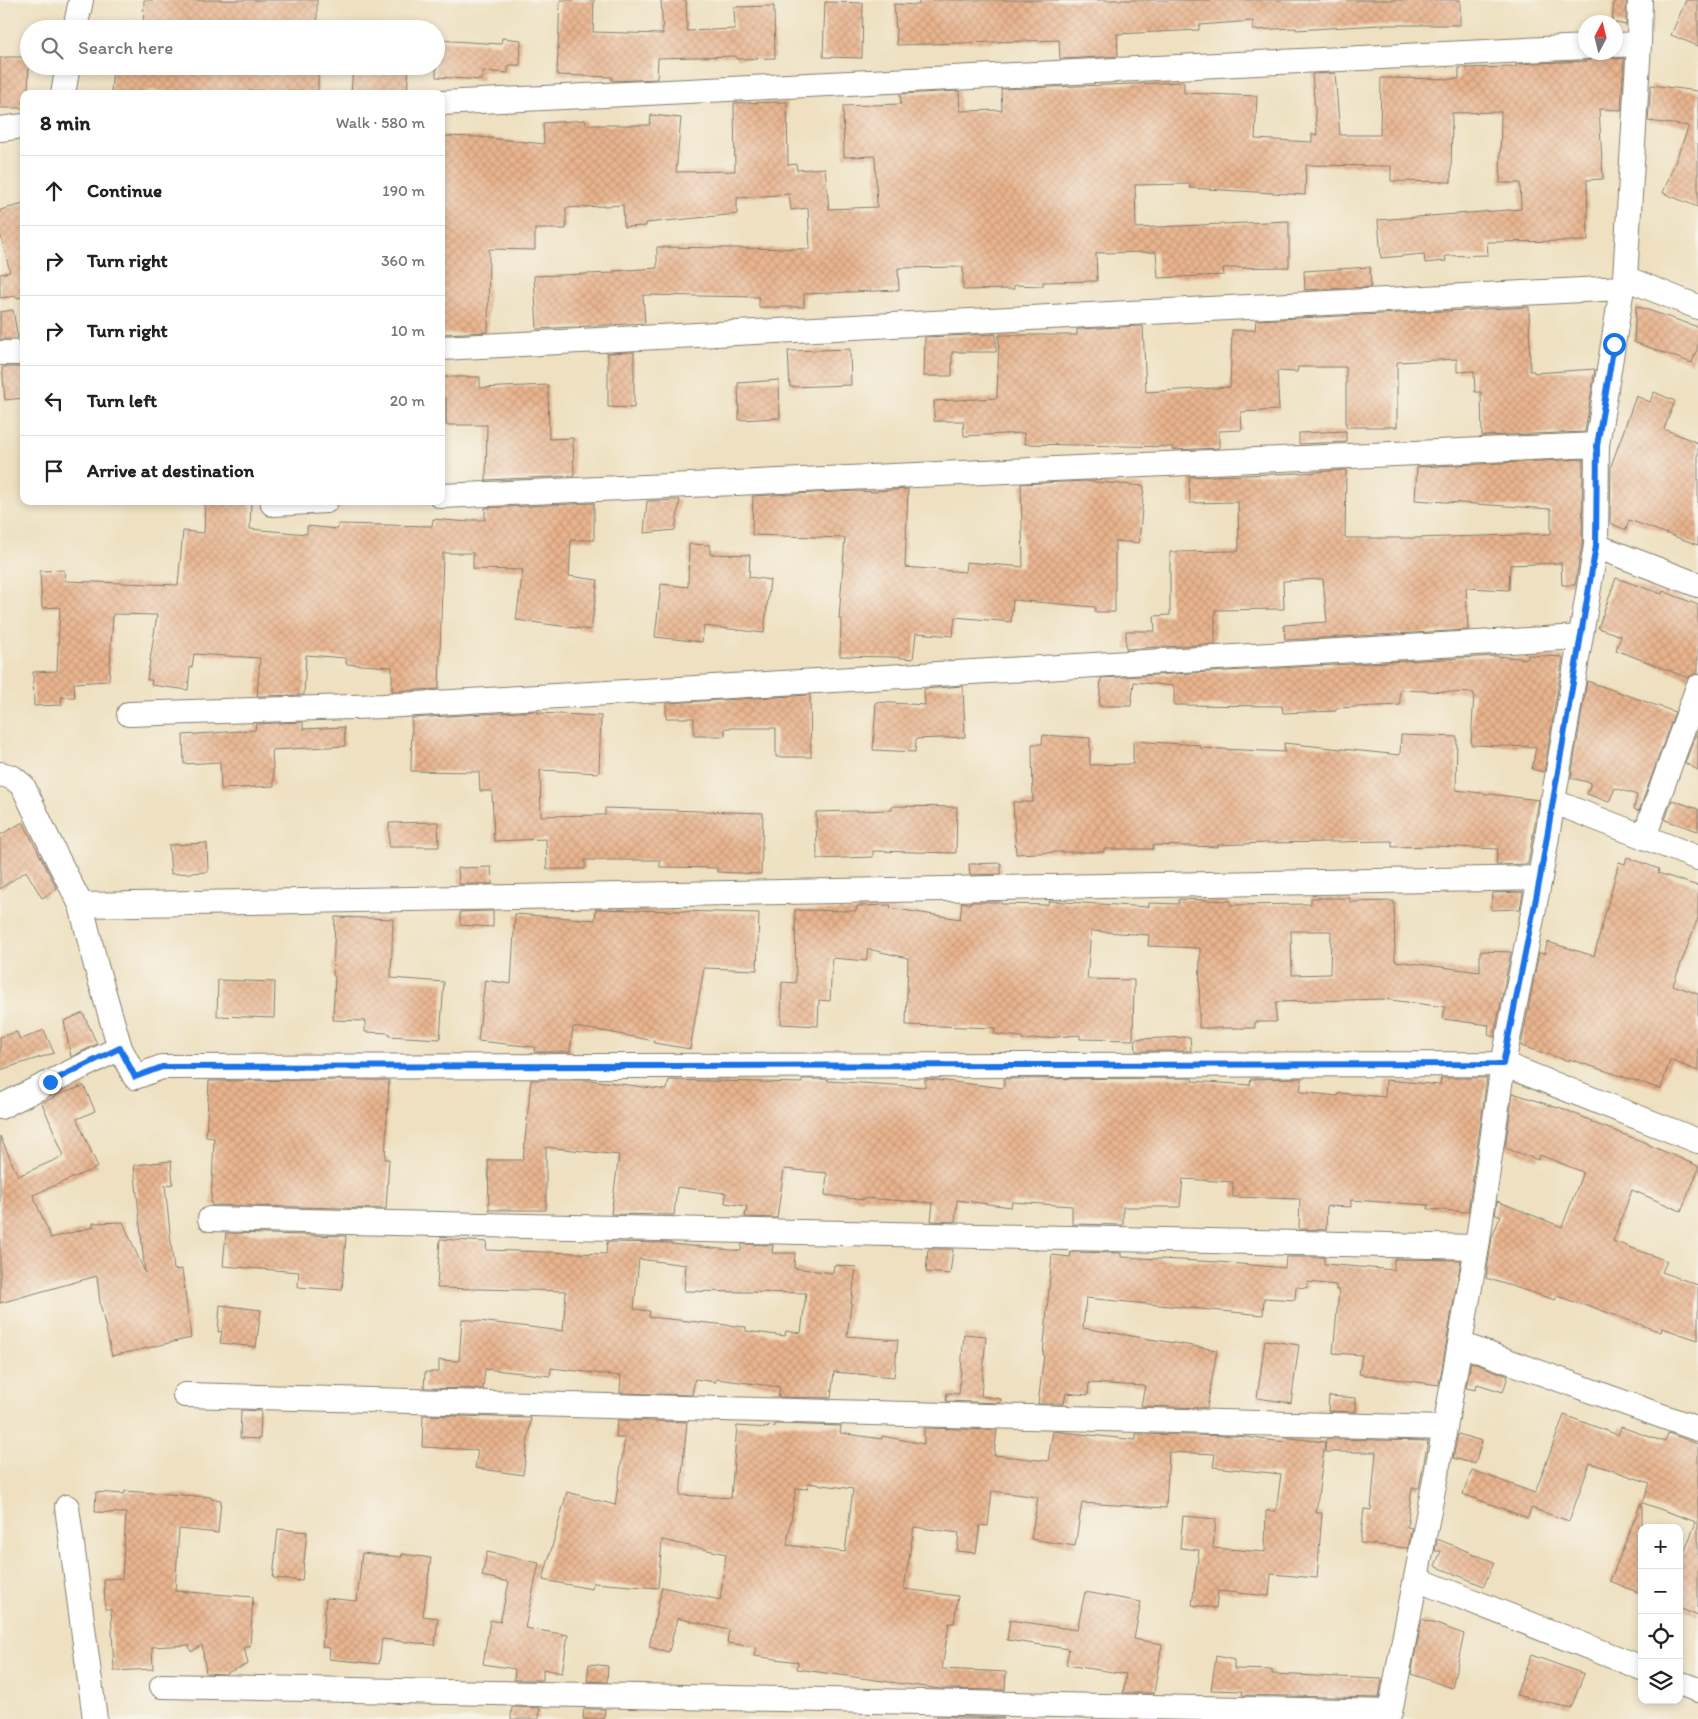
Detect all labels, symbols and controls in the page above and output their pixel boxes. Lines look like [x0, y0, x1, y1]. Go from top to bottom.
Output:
north arrow [1578, 15, 1623, 60]
search box [20, 20, 445, 75]
icon: search [38, 34, 66, 62]
text: Search here [78, 36, 173, 59]
text: 8 min [40, 110, 90, 135]
text: Walk · 580 m [336, 113, 425, 132]
icon: ahead [40, 177, 68, 205]
text: Continue [87, 179, 162, 202]
text: 190 m [382, 181, 425, 200]
icon: right [40, 247, 68, 275]
text: Turn right [87, 249, 168, 272]
text: 360 m [381, 251, 425, 270]
icon: right [40, 317, 68, 345]
text: Turn right [87, 319, 168, 342]
text: 10 m [391, 321, 425, 340]
route start [1603, 333, 1626, 356]
icon: left [40, 387, 68, 415]
text: Turn left [87, 389, 157, 412]
text: 20 m [390, 391, 425, 410]
icon: arrive [40, 457, 68, 485]
text: Arrive at destination [87, 459, 254, 482]
route end [39, 1071, 62, 1094]
map controls [1638, 1524, 1683, 1704]
button: + [1638, 1524, 1683, 1569]
button: − [1638, 1569, 1683, 1614]
button: locate [1638, 1614, 1683, 1659]
button: layers [1638, 1659, 1683, 1704]

